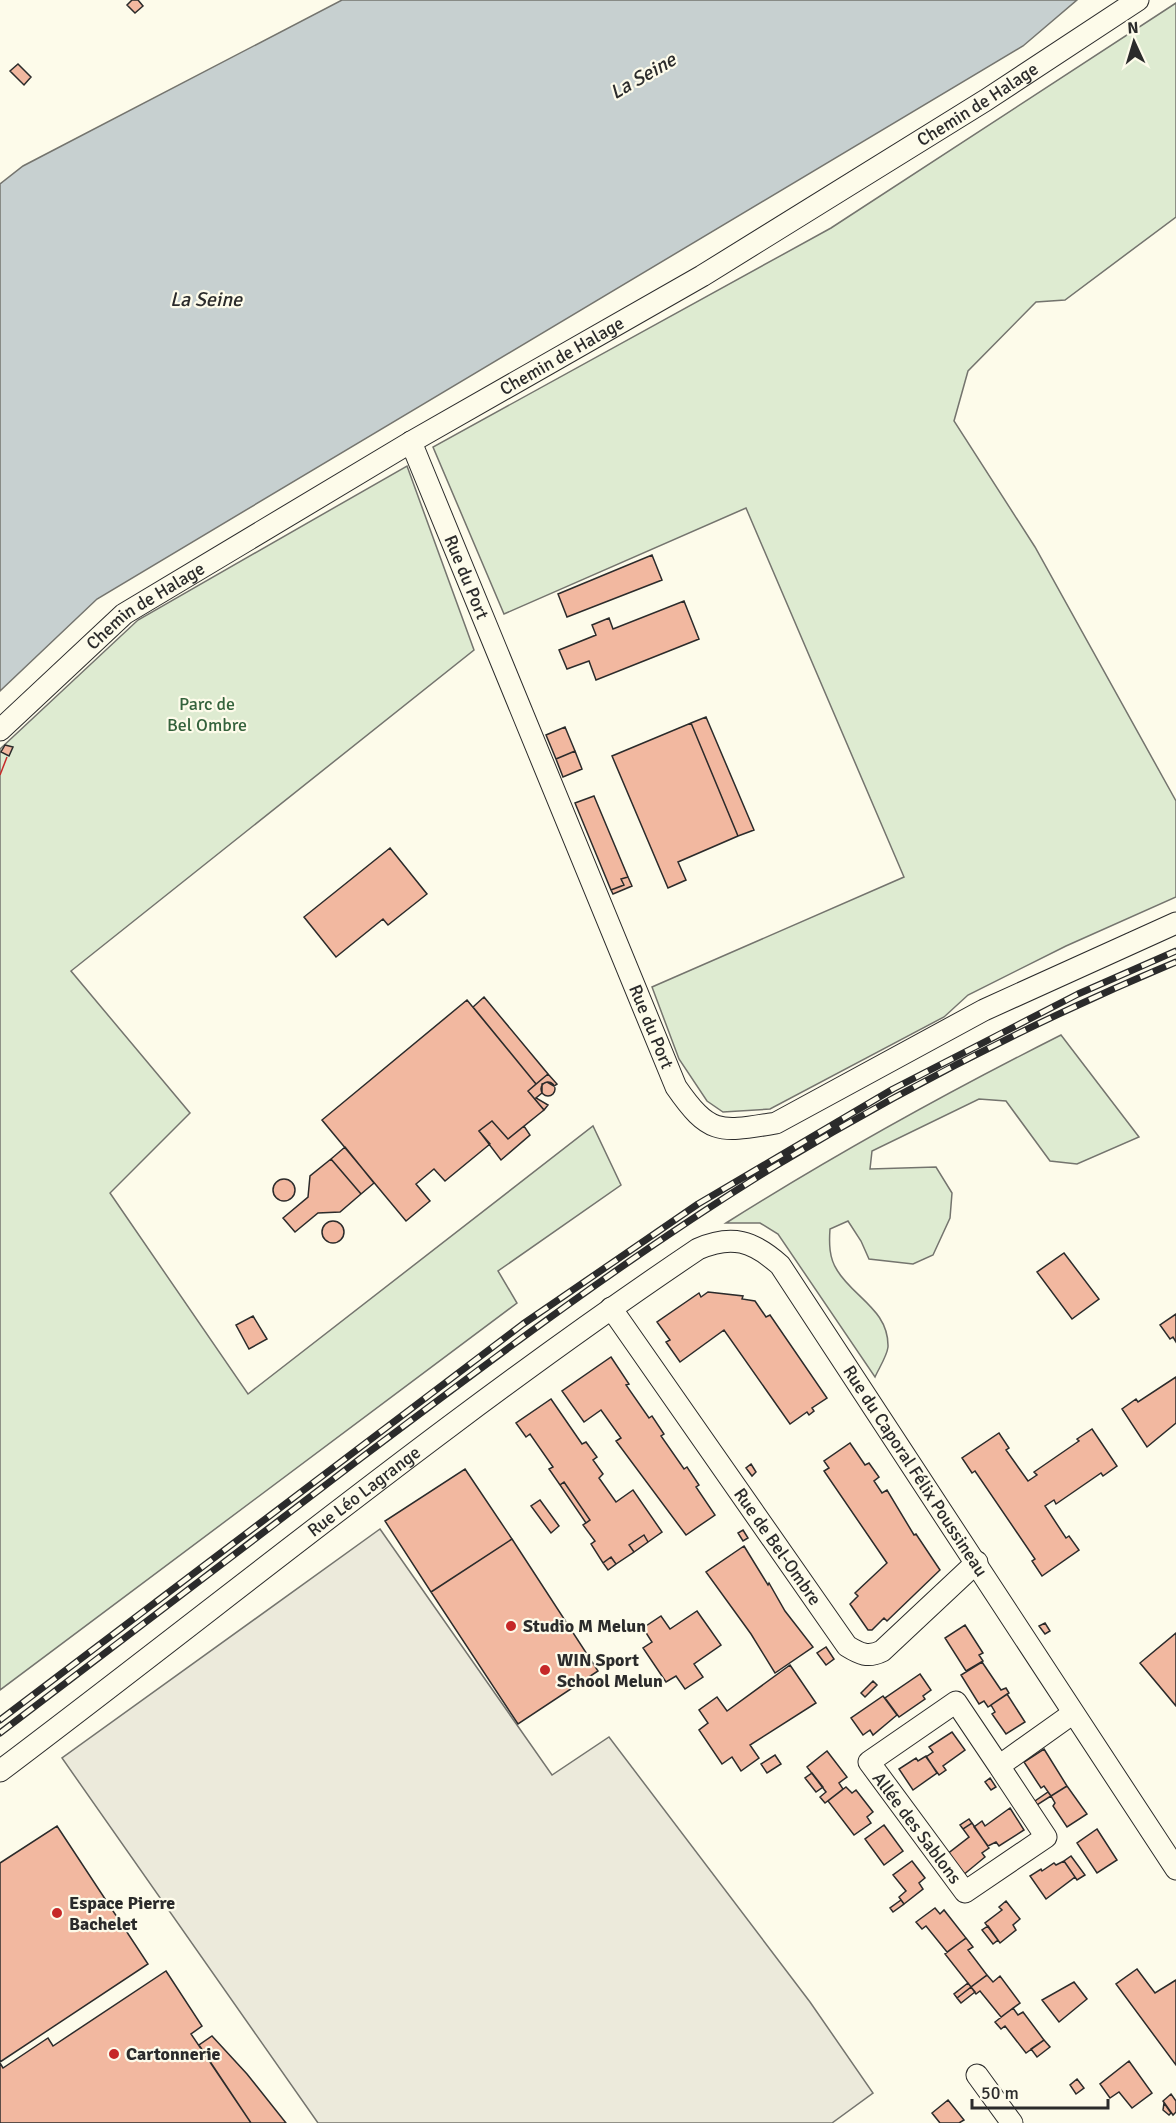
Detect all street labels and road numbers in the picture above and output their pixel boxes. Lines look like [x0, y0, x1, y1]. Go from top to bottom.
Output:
street label: Chemin de Halage [913, 58, 1042, 151]
street label: Chemin de Halage [496, 312, 628, 400]
street label: Rue du Port [439, 532, 494, 622]
street label: Chemin de Halage [82, 557, 209, 655]
street label: Rue du Port [624, 981, 678, 1072]
street label: Rue du Caporal Félix Poussineau [838, 1361, 992, 1581]
street label: Rue Léo Lagrange [303, 1441, 425, 1541]
street label: Rue de Bel-Ombre [729, 1484, 826, 1610]
street label: Allée des Sablons [868, 1768, 966, 1888]

